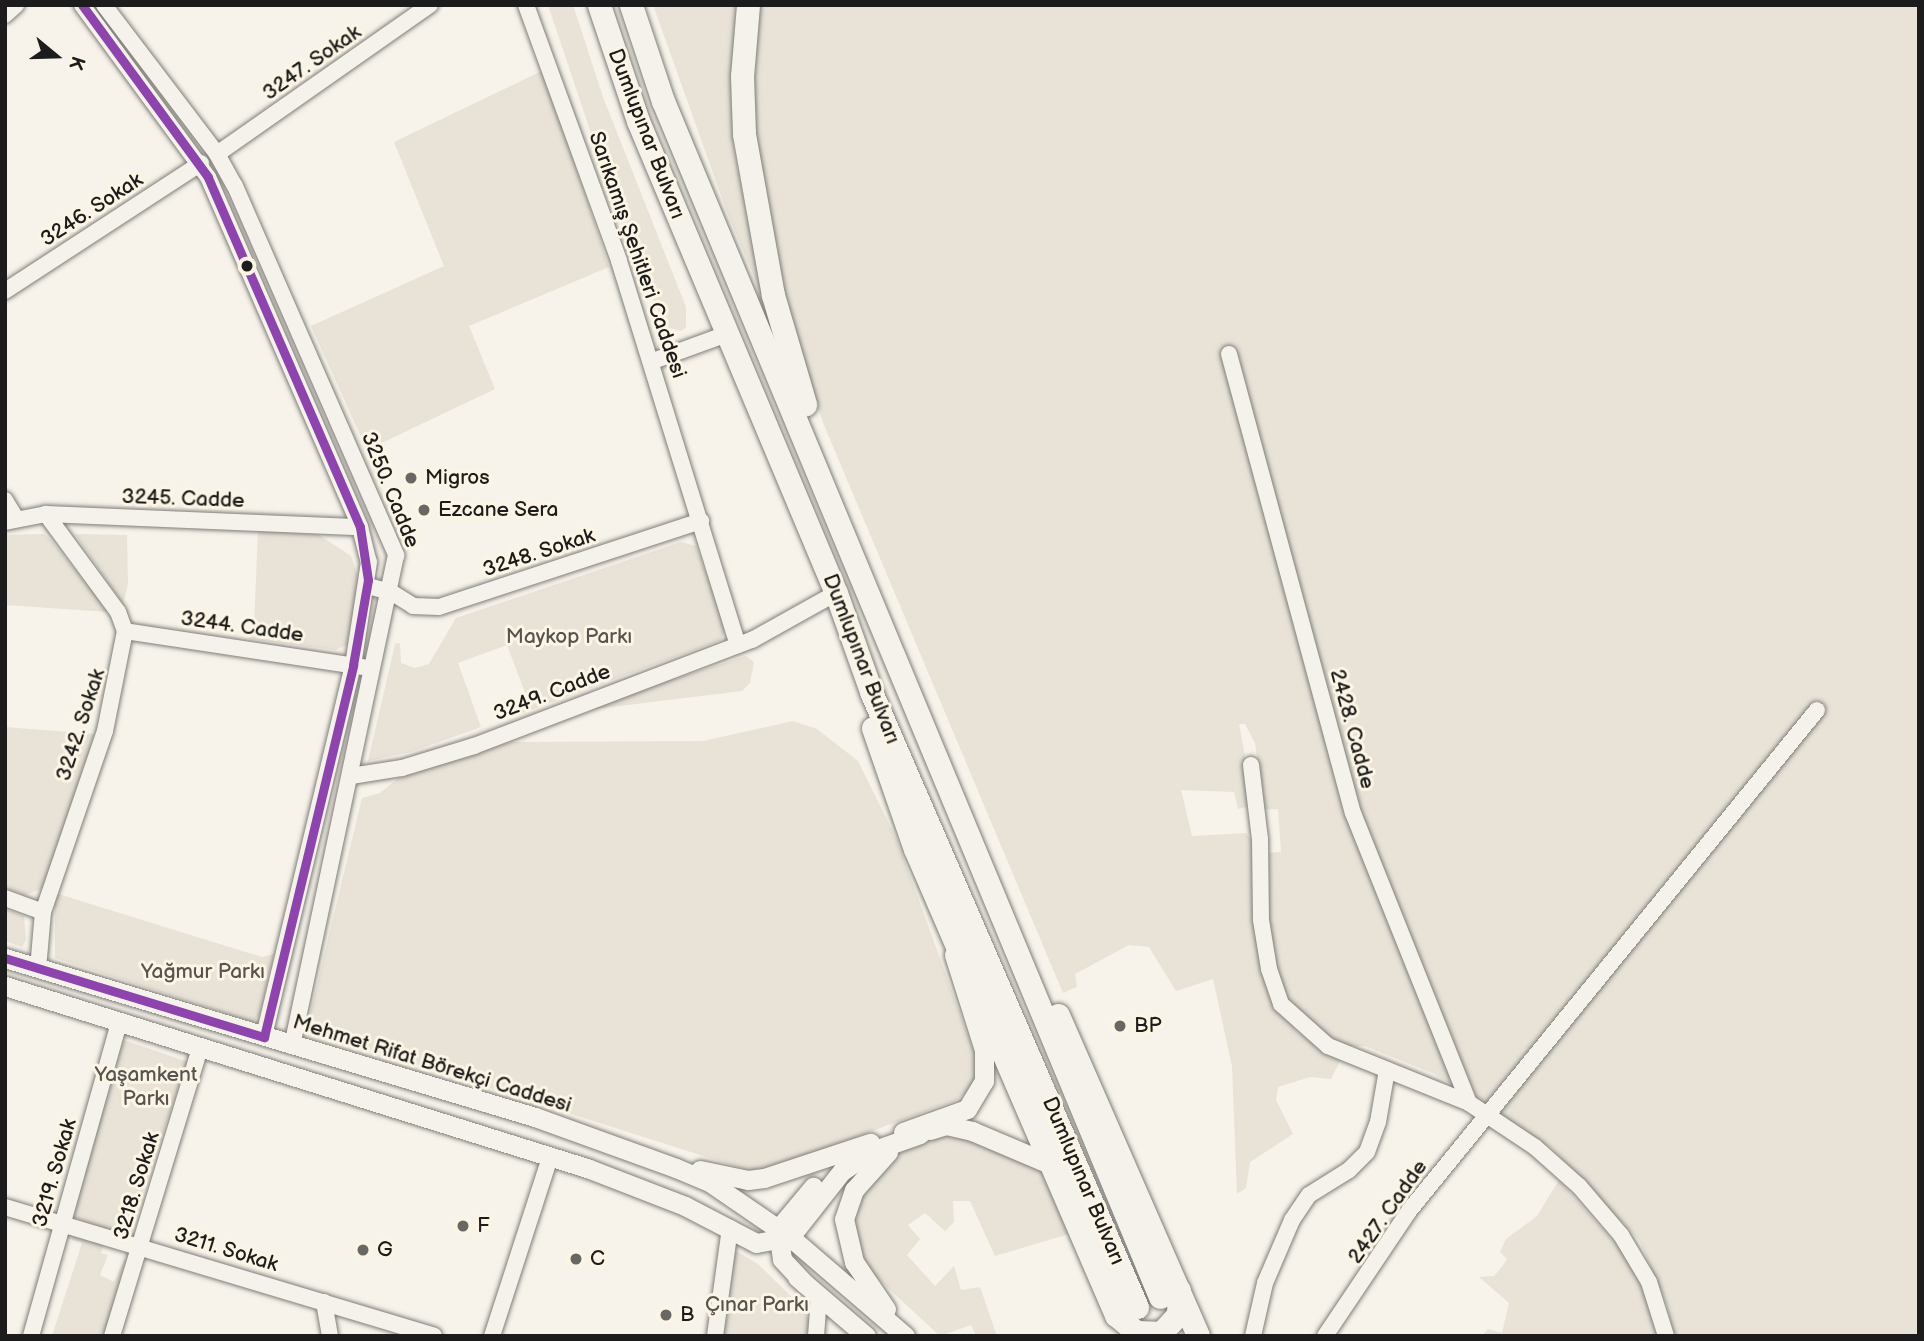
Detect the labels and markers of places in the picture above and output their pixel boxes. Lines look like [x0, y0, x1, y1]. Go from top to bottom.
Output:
unlabelled marker [240, 259, 254, 273]
place label: Migros [425, 465, 490, 491]
marker: Migros [403, 470, 419, 486]
place label: Ezcane Sera [438, 497, 559, 523]
marker: Ezcane Sera [416, 502, 432, 518]
place label: BP [1134, 1013, 1162, 1039]
marker: BP [1112, 1018, 1128, 1034]
place label: F [477, 1213, 490, 1239]
marker: F [455, 1218, 471, 1234]
place label: G [377, 1237, 393, 1263]
marker: G [355, 1242, 371, 1258]
place label: C [590, 1246, 605, 1272]
marker: C [568, 1251, 584, 1267]
place label: B [680, 1302, 694, 1328]
marker: B [658, 1307, 674, 1323]

